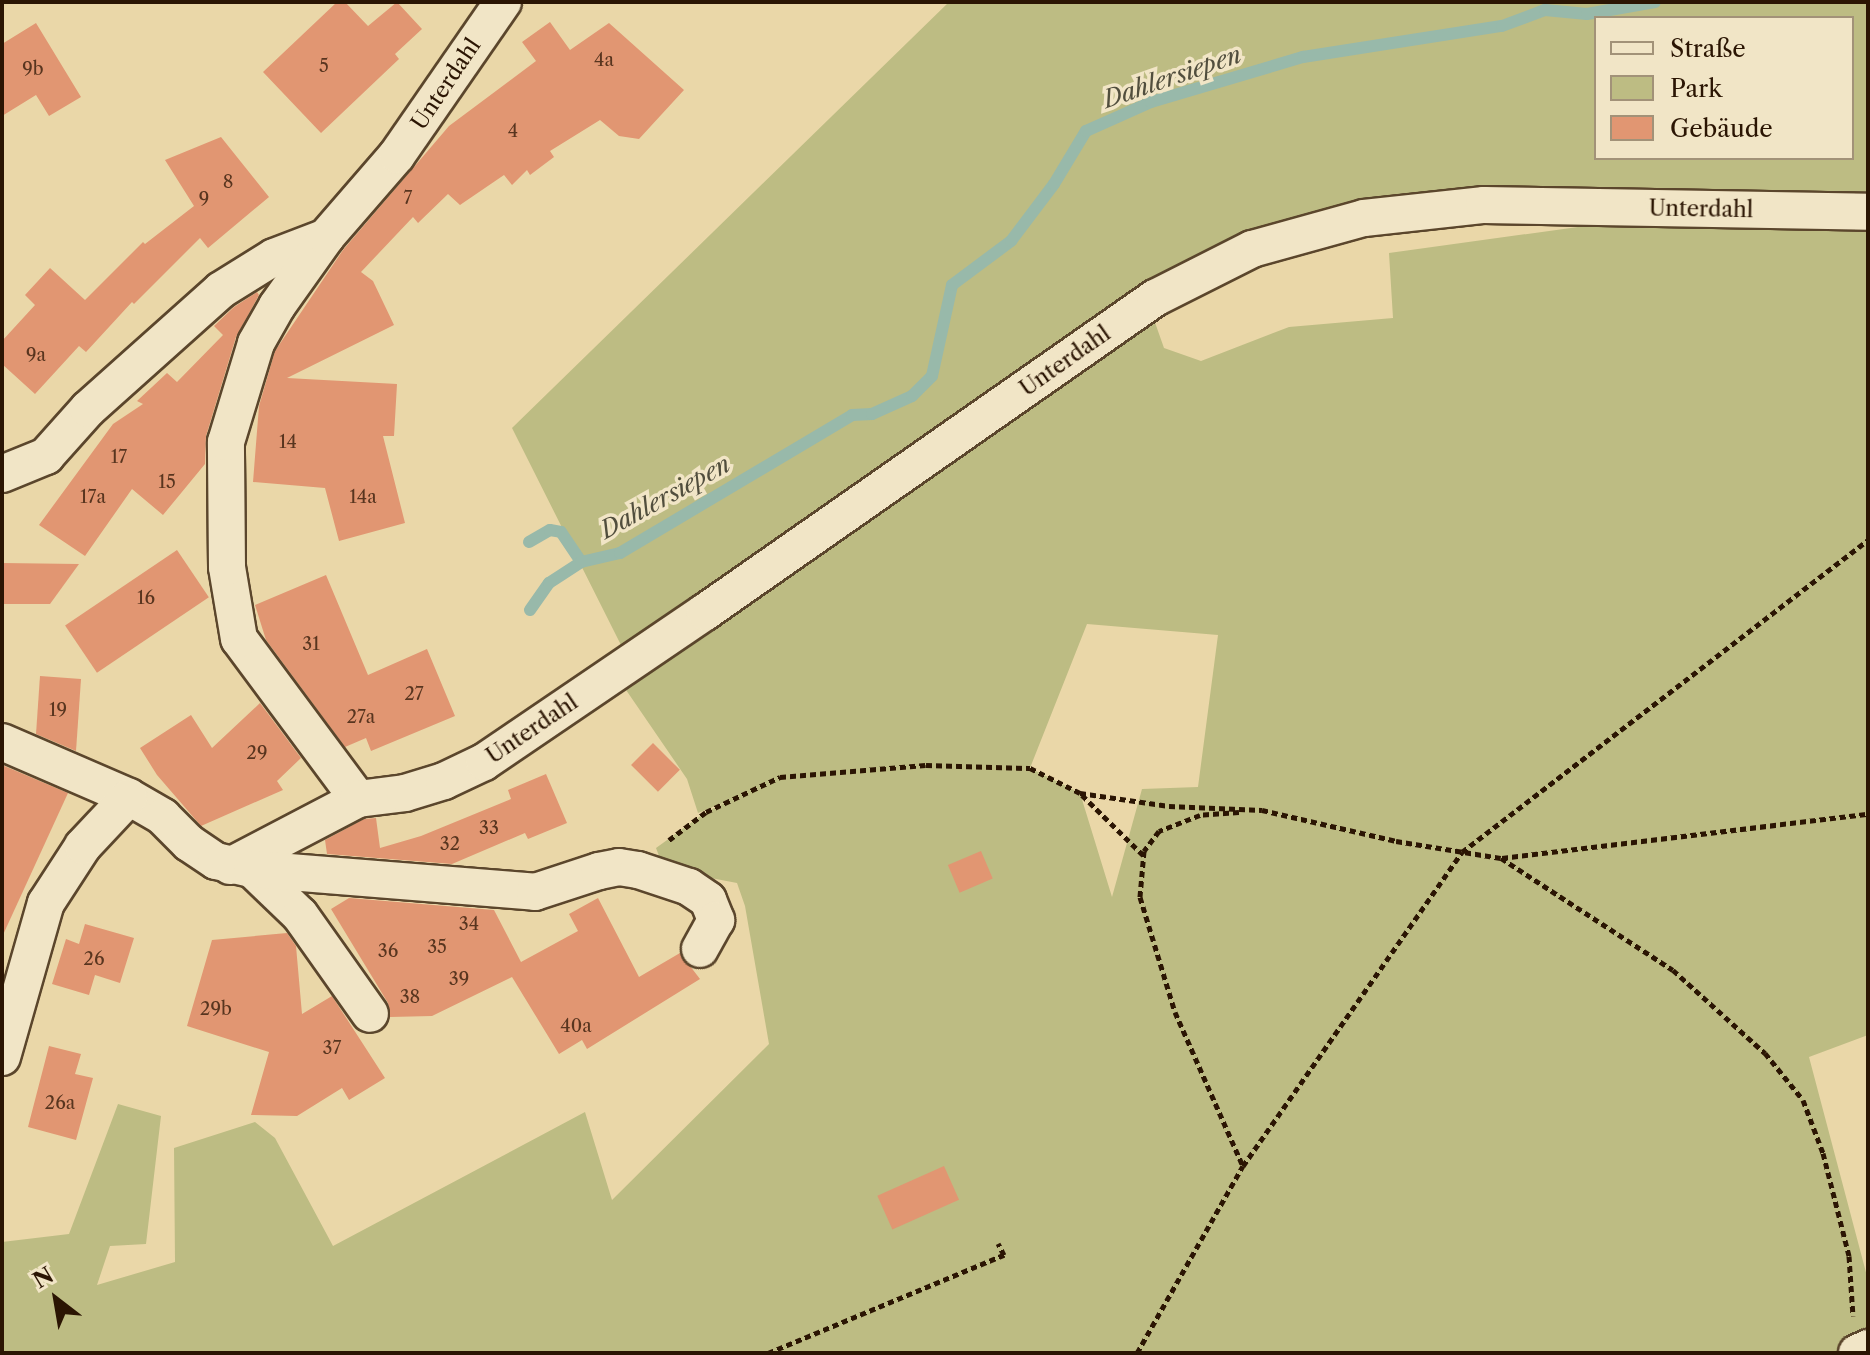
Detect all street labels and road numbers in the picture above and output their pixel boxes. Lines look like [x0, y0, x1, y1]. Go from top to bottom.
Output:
street label: Unterdahl [406, 33, 486, 135]
street label: Unterdahl [1648, 195, 1754, 223]
street label: Unterdahl [1015, 320, 1115, 402]
street label: Unterdahl [481, 689, 583, 769]

